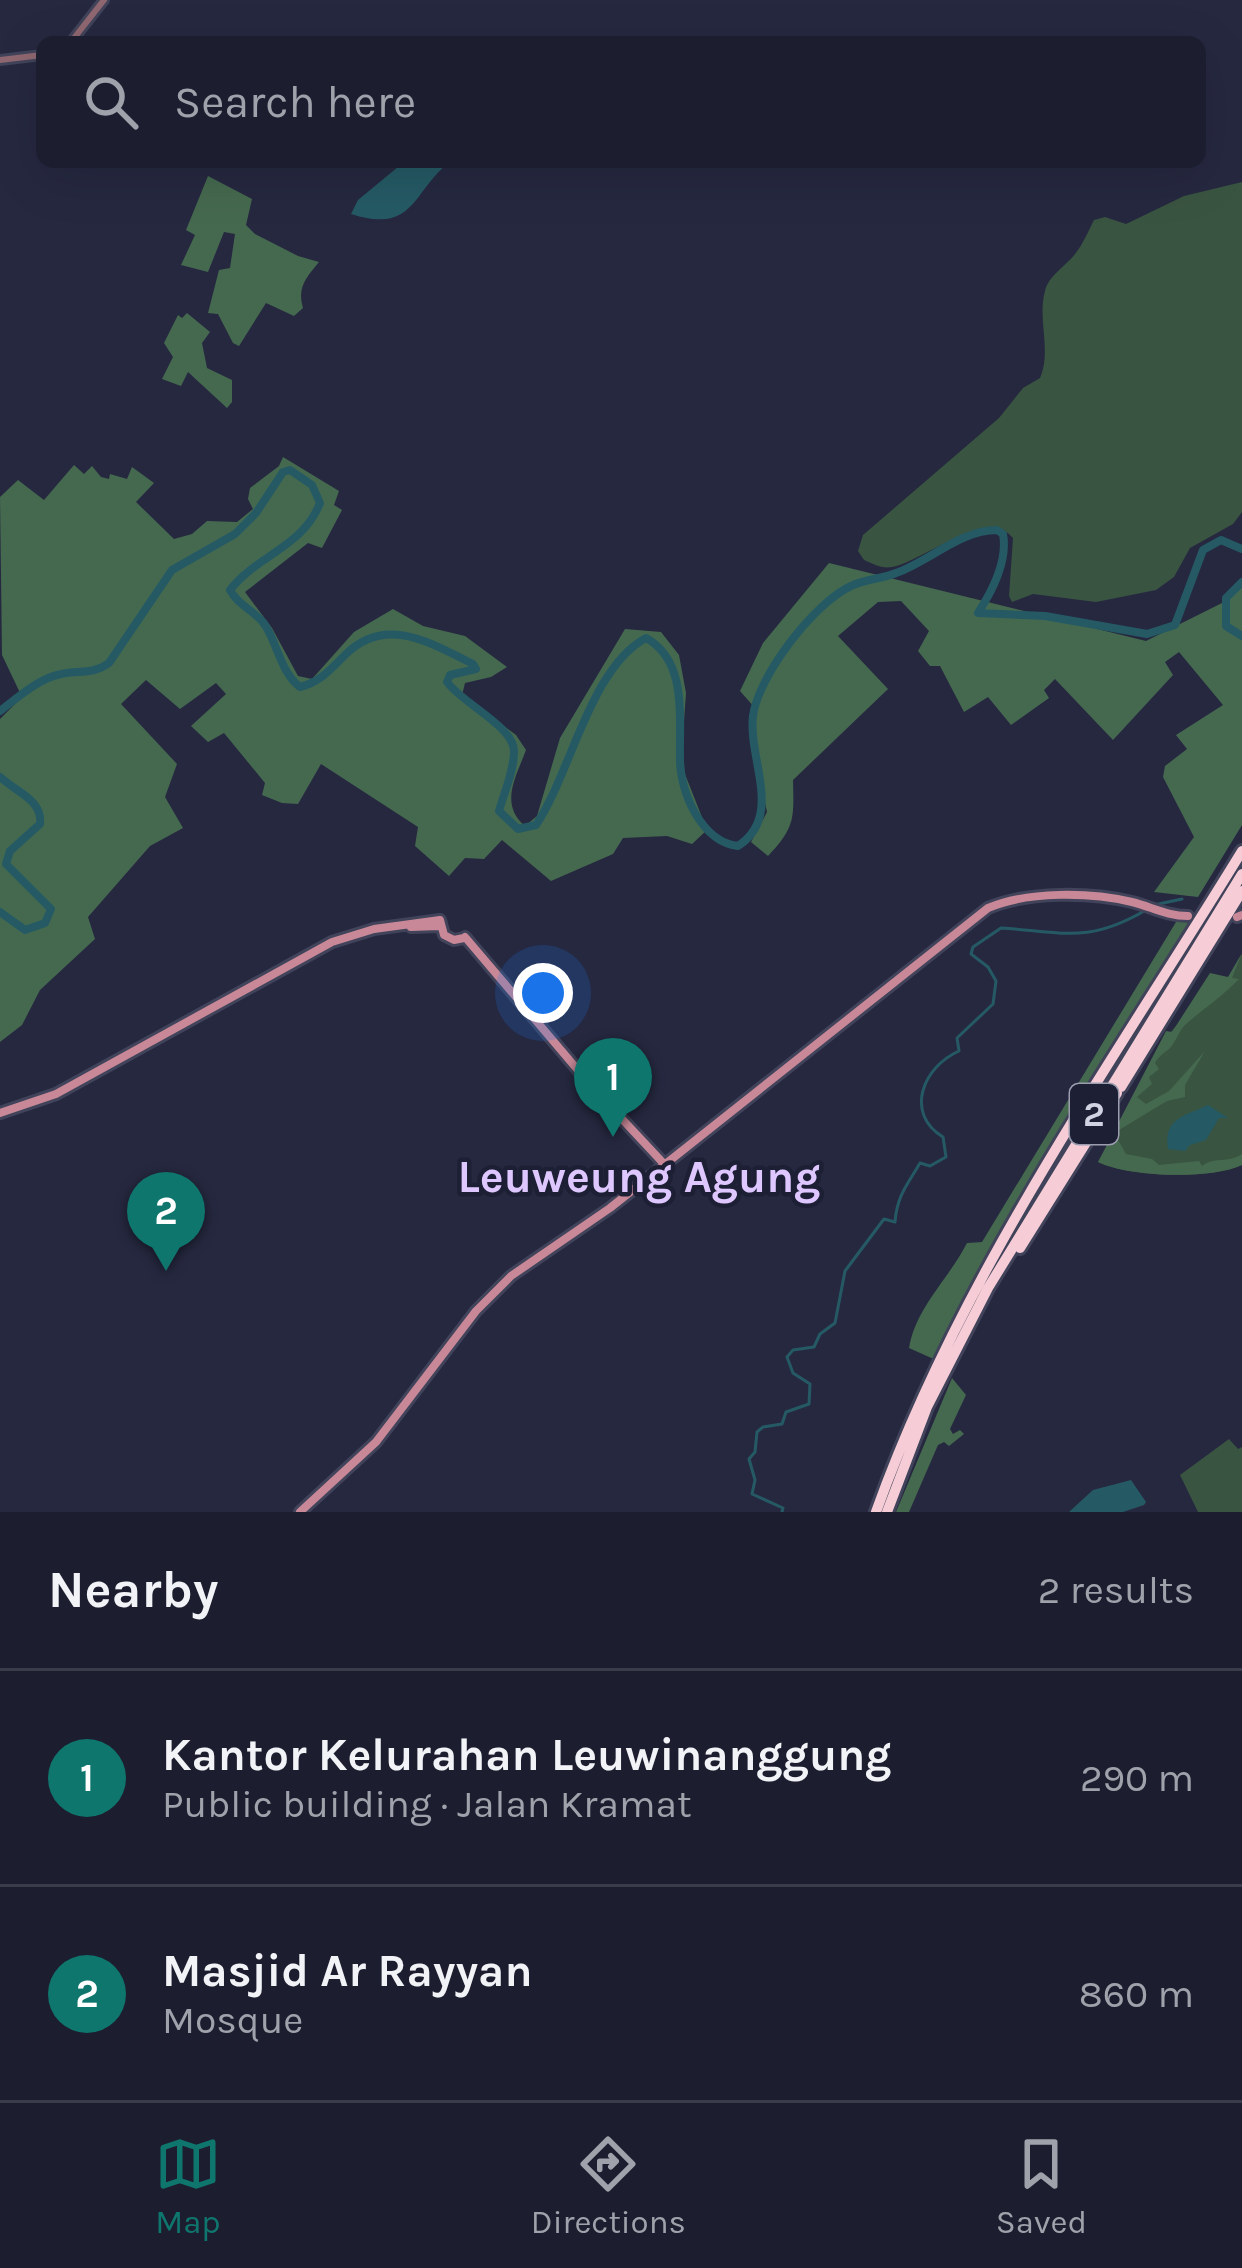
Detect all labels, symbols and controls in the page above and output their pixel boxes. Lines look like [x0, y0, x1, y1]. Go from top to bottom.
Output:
search box [36, 36, 1206, 168]
icon: search [78, 69, 144, 135]
text: Search here [174, 76, 416, 128]
your location [513, 963, 573, 1023]
pin: 1 [574, 1038, 652, 1137]
road number: 2 [1070, 1084, 1118, 1144]
district label: Leuweung Agung [458, 1151, 820, 1204]
pin: 2 [127, 1172, 205, 1271]
text: Nearby [48, 1560, 218, 1620]
text: 2 results [1038, 1567, 1194, 1613]
text: Kantor Kelurahan Leuwinanggung [162, 1729, 891, 1781]
text: 1 [80, 1755, 94, 1801]
text: 290 m [1080, 1755, 1194, 1801]
text: Public building · Jalan Kramat [162, 1781, 692, 1827]
text: Masjid Ar Rayyan [162, 1945, 532, 1997]
text: 2 [75, 1971, 99, 2017]
text: 860 m [1079, 1971, 1194, 2017]
text: Mosque [162, 1997, 303, 2043]
tab: Map [155, 2131, 221, 2241]
tab: Directions [531, 2131, 686, 2241]
tab: Saved [996, 2131, 1087, 2241]

